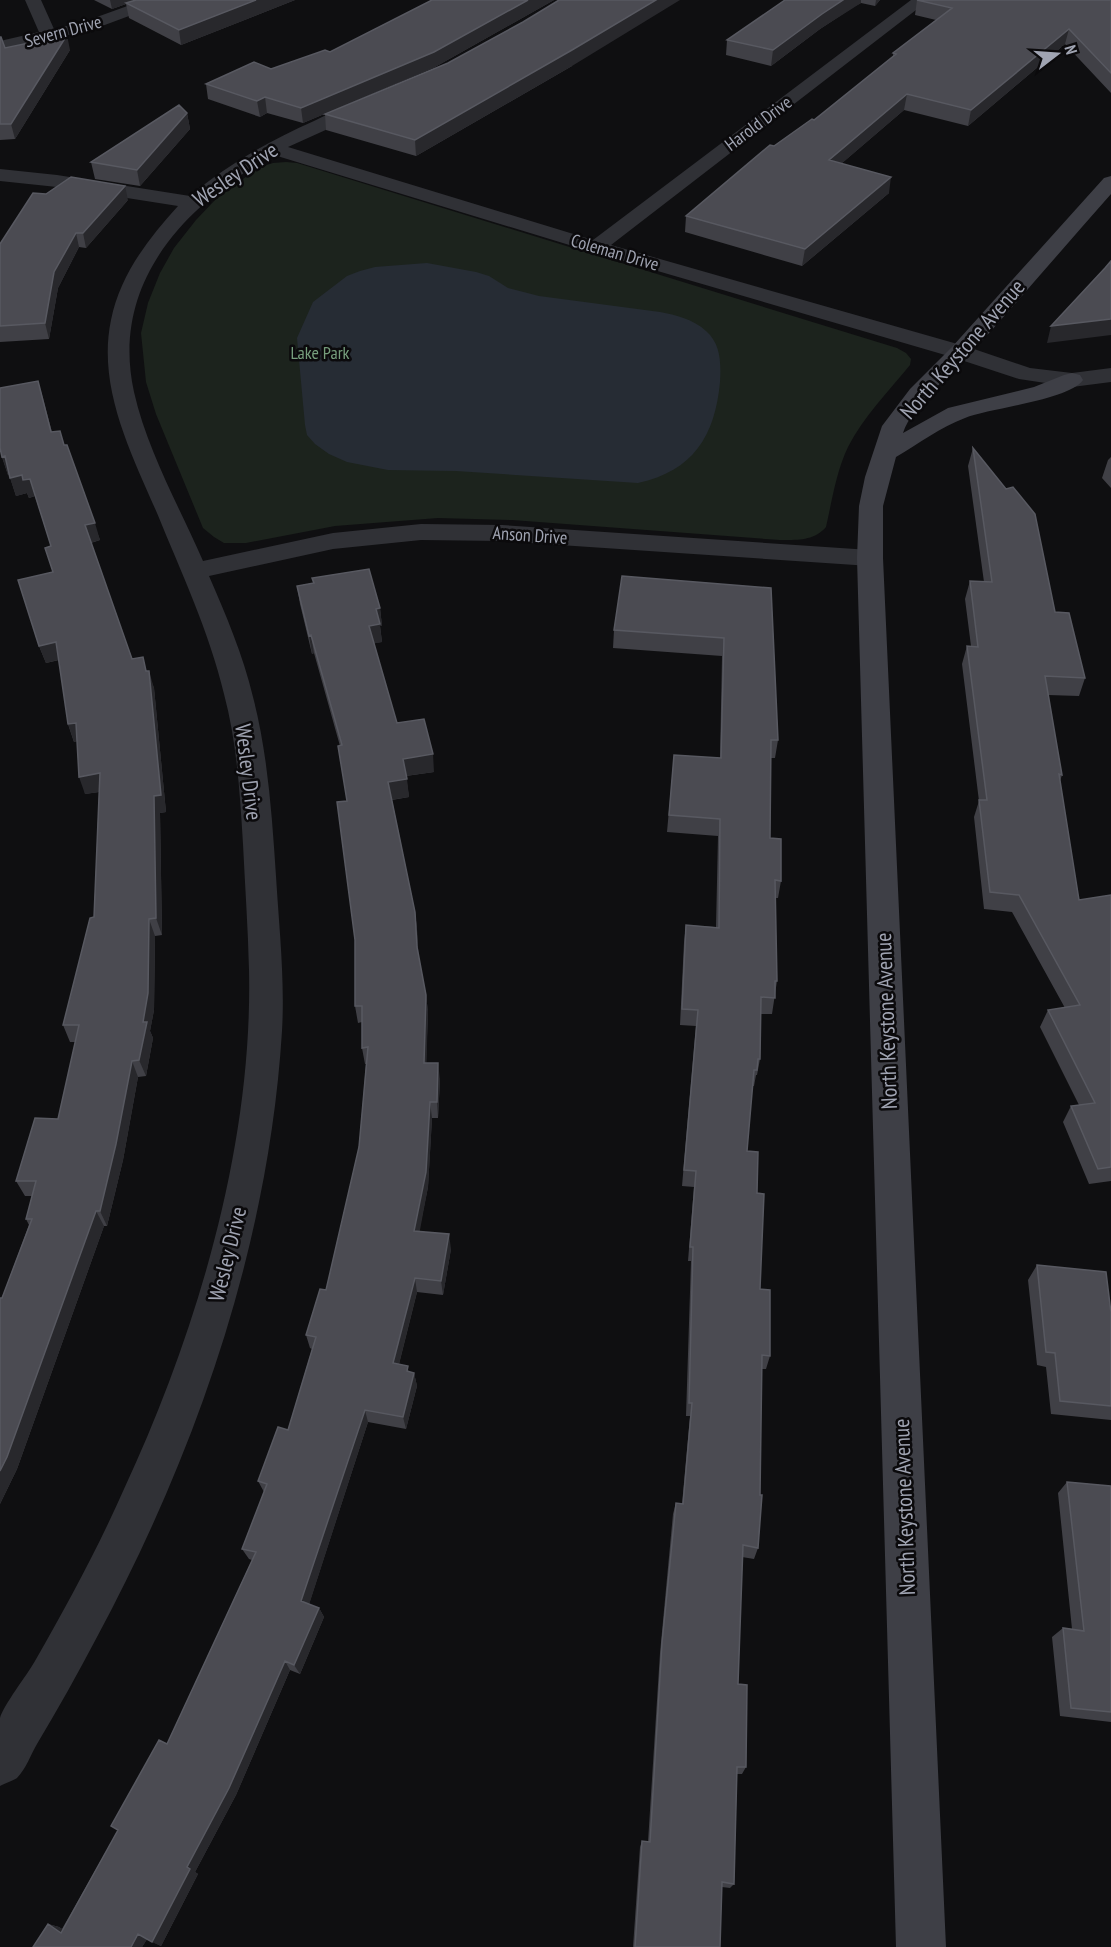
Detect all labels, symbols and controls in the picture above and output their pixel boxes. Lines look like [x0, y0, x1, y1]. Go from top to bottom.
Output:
street label: Severn Drive [22, 10, 104, 52]
north arrow [1027, 24, 1087, 84]
text: N [1061, 43, 1082, 57]
street label: Harold Drive [720, 90, 796, 156]
street label: Wesley Drive [187, 135, 283, 213]
street label: Coleman Drive [568, 228, 662, 276]
street label: North Keystone Avenue [894, 273, 1030, 425]
park label: Lake Park [290, 341, 350, 364]
street label: Anson Drive [492, 521, 568, 549]
street label: Wesley Drive [229, 722, 269, 822]
street label: North Keystone Avenue [869, 932, 903, 1110]
street label: Wesley Drive [202, 1204, 252, 1304]
street label: North Keystone Avenue [887, 1418, 921, 1596]

